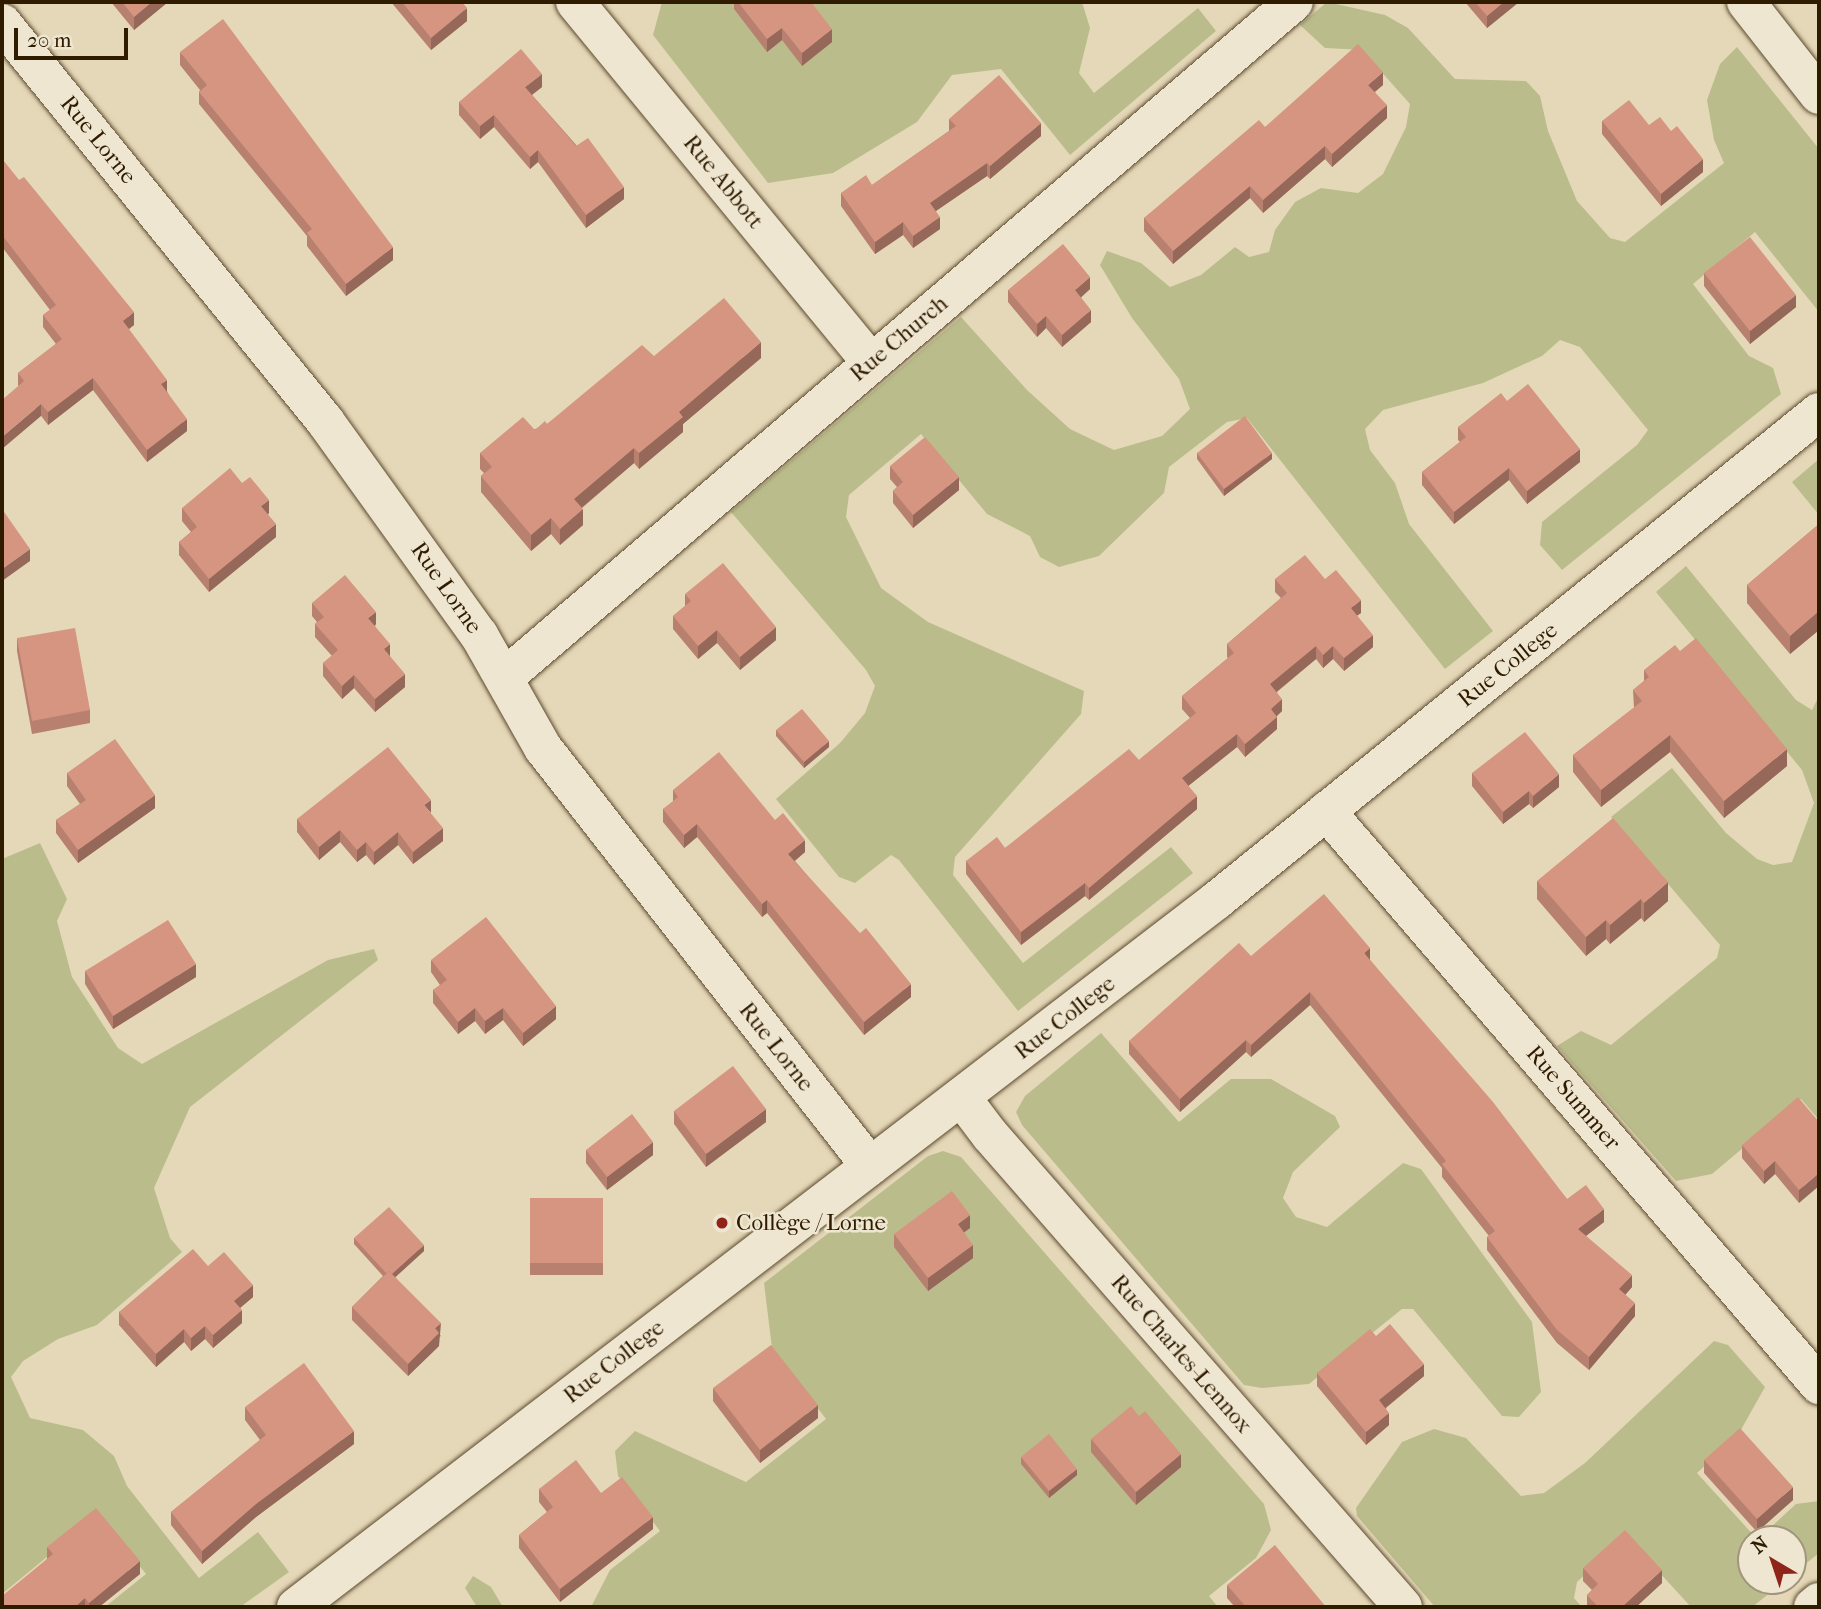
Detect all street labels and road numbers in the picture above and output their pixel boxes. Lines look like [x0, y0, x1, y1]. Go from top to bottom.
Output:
street label: Rue Lorne [54, 90, 142, 190]
street label: Rue Abbott [677, 130, 769, 234]
street label: Rue Church [844, 290, 954, 388]
street label: Rue Lorne [404, 537, 488, 639]
street label: Rue College [1453, 616, 1563, 714]
street label: Rue College [1009, 970, 1121, 1066]
street label: Rue Lorne [733, 997, 819, 1097]
street label: Rue Summer [1520, 1040, 1626, 1156]
street label: Rue Charles-Lennox [1105, 1269, 1257, 1439]
street label: Rue College [558, 1314, 670, 1410]

